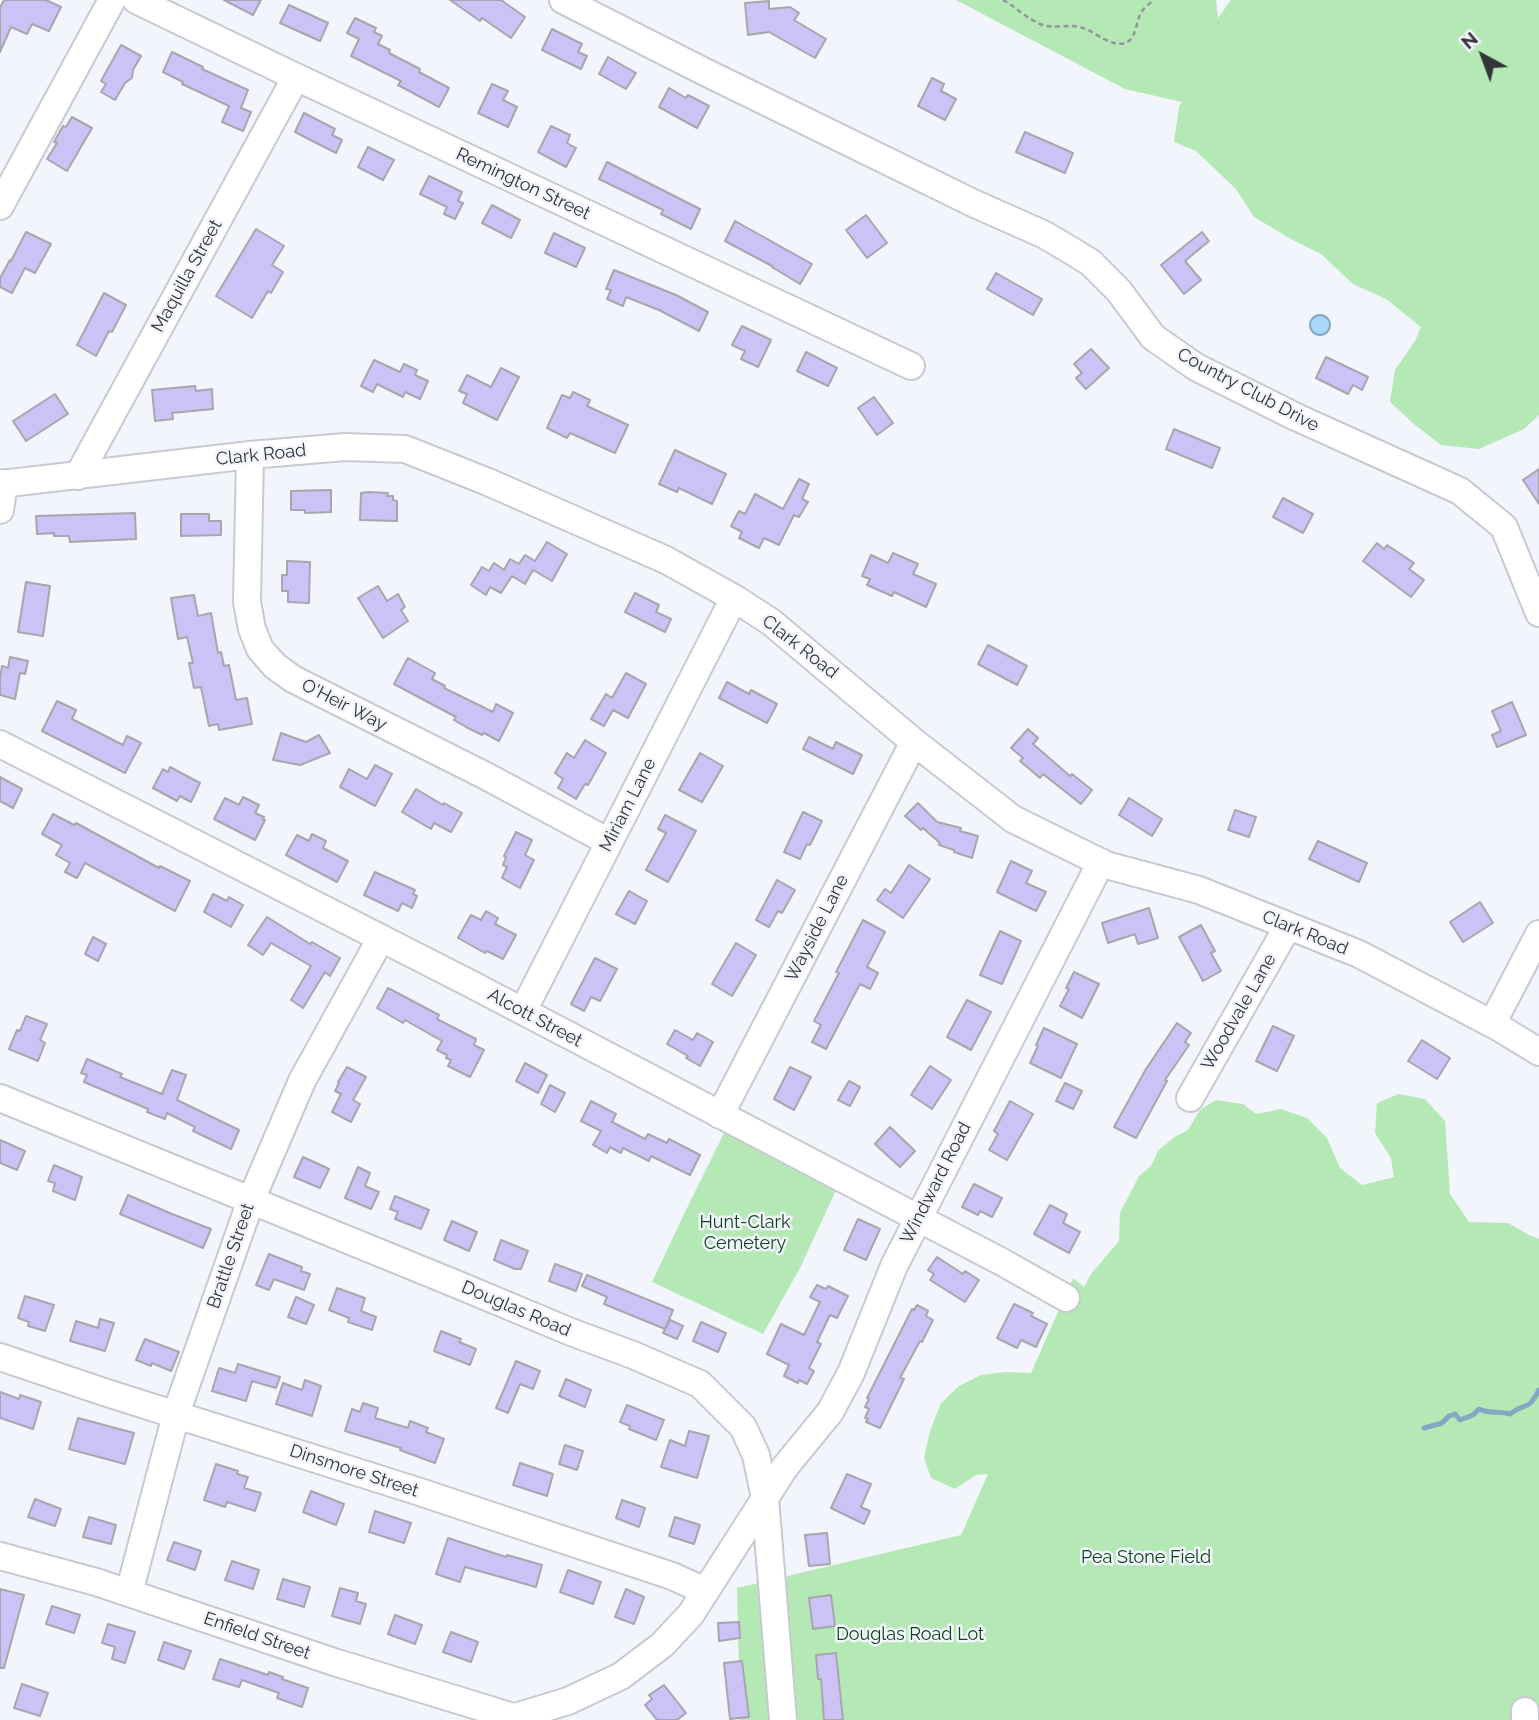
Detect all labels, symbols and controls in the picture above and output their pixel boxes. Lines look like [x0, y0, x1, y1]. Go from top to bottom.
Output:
north arrow [1448, 21, 1518, 91]
text: N [1457, 27, 1482, 53]
street label: Remington Street [452, 143, 594, 225]
street label: Maquilla Street [147, 216, 227, 336]
street label: Country Club Drive [1173, 344, 1323, 436]
street label: Clark Road [215, 440, 307, 470]
street label: Clark Road [758, 611, 842, 683]
street label: O'Heir Way [298, 674, 390, 736]
street label: Miriam Lane [595, 755, 661, 855]
street label: Wayside Lane [781, 871, 853, 985]
street label: Clark Road [1259, 906, 1351, 960]
street label: Woodvale Lane [1197, 950, 1281, 1074]
street label: Alcott Street [484, 984, 586, 1052]
street label: Windward Road [896, 1119, 976, 1247]
street label: Brattle Street [203, 1200, 259, 1312]
park label: Hunt-Clark Cemetery [700, 1212, 790, 1254]
street label: Douglas Road [458, 1276, 574, 1342]
street label: Dinsmore Street [287, 1440, 421, 1502]
park label: Pea Stone Field [1081, 1547, 1211, 1569]
street label: Enfield Street [201, 1608, 313, 1664]
park label: Douglas Road Lot [836, 1624, 984, 1646]

